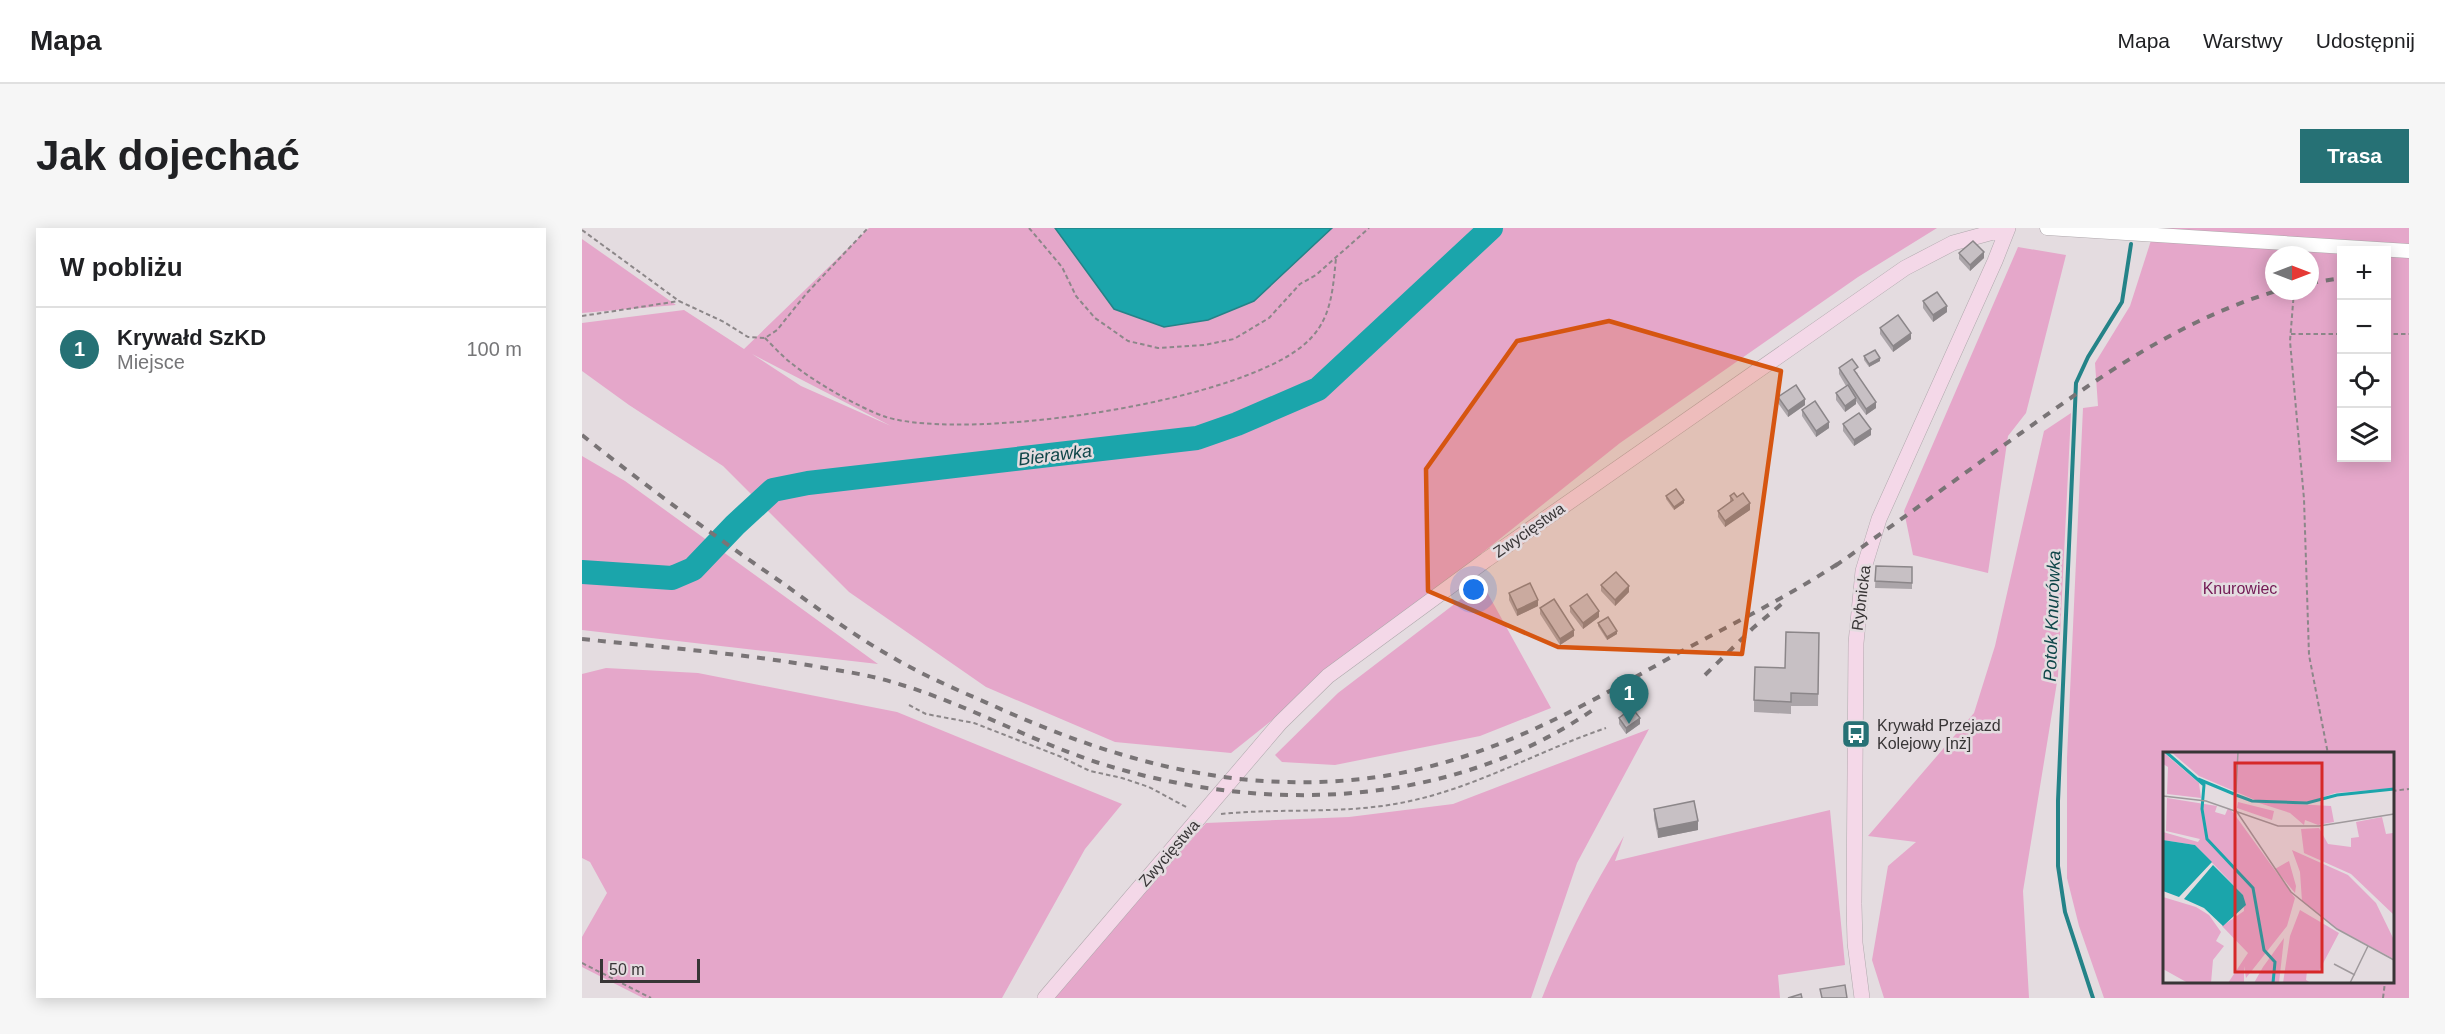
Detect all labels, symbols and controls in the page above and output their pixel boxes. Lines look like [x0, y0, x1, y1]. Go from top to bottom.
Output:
text: Mapa [30, 25, 102, 56]
text: Mapa [2118, 29, 2170, 52]
text: Warstwy [2203, 29, 2283, 52]
text: Udostępnij [2316, 29, 2415, 52]
button: Trasa [2300, 129, 2409, 183]
text: Jak dojechać [36, 132, 300, 179]
north arrow [2265, 246, 2319, 300]
map controls [2337, 246, 2391, 462]
button: + [2337, 246, 2391, 300]
text: W pobliżu [60, 252, 183, 282]
button: − [2337, 300, 2391, 354]
text: Krywałd SzKD [117, 325, 266, 350]
text: 1 [74, 338, 85, 360]
text: 100 m [466, 338, 522, 360]
text: Miejsce [117, 351, 185, 373]
button: locate [2337, 354, 2391, 408]
button: layers [2337, 408, 2391, 462]
water label: Bierawka [1017, 441, 1093, 469]
street label: Zwycięstwa [1490, 499, 1568, 561]
water label: Potok Knurówka [2040, 550, 2064, 682]
street label: Rybnicka [1849, 564, 1873, 632]
your location [1459, 575, 1488, 604]
park label: Knurowiec [2203, 580, 2277, 597]
pin: 1 [1610, 674, 1648, 724]
place label: Krywałd Przejazd Kolejowy [nż] [1877, 717, 2001, 752]
bus stop icon: Krywałd Przejazd Kolejowy [nż] [1840, 718, 1872, 750]
inset map [2163, 752, 2394, 983]
street label: Zwycięstwa [1135, 816, 1203, 890]
scale bar [600, 956, 700, 984]
text: 50 m [609, 961, 645, 978]

